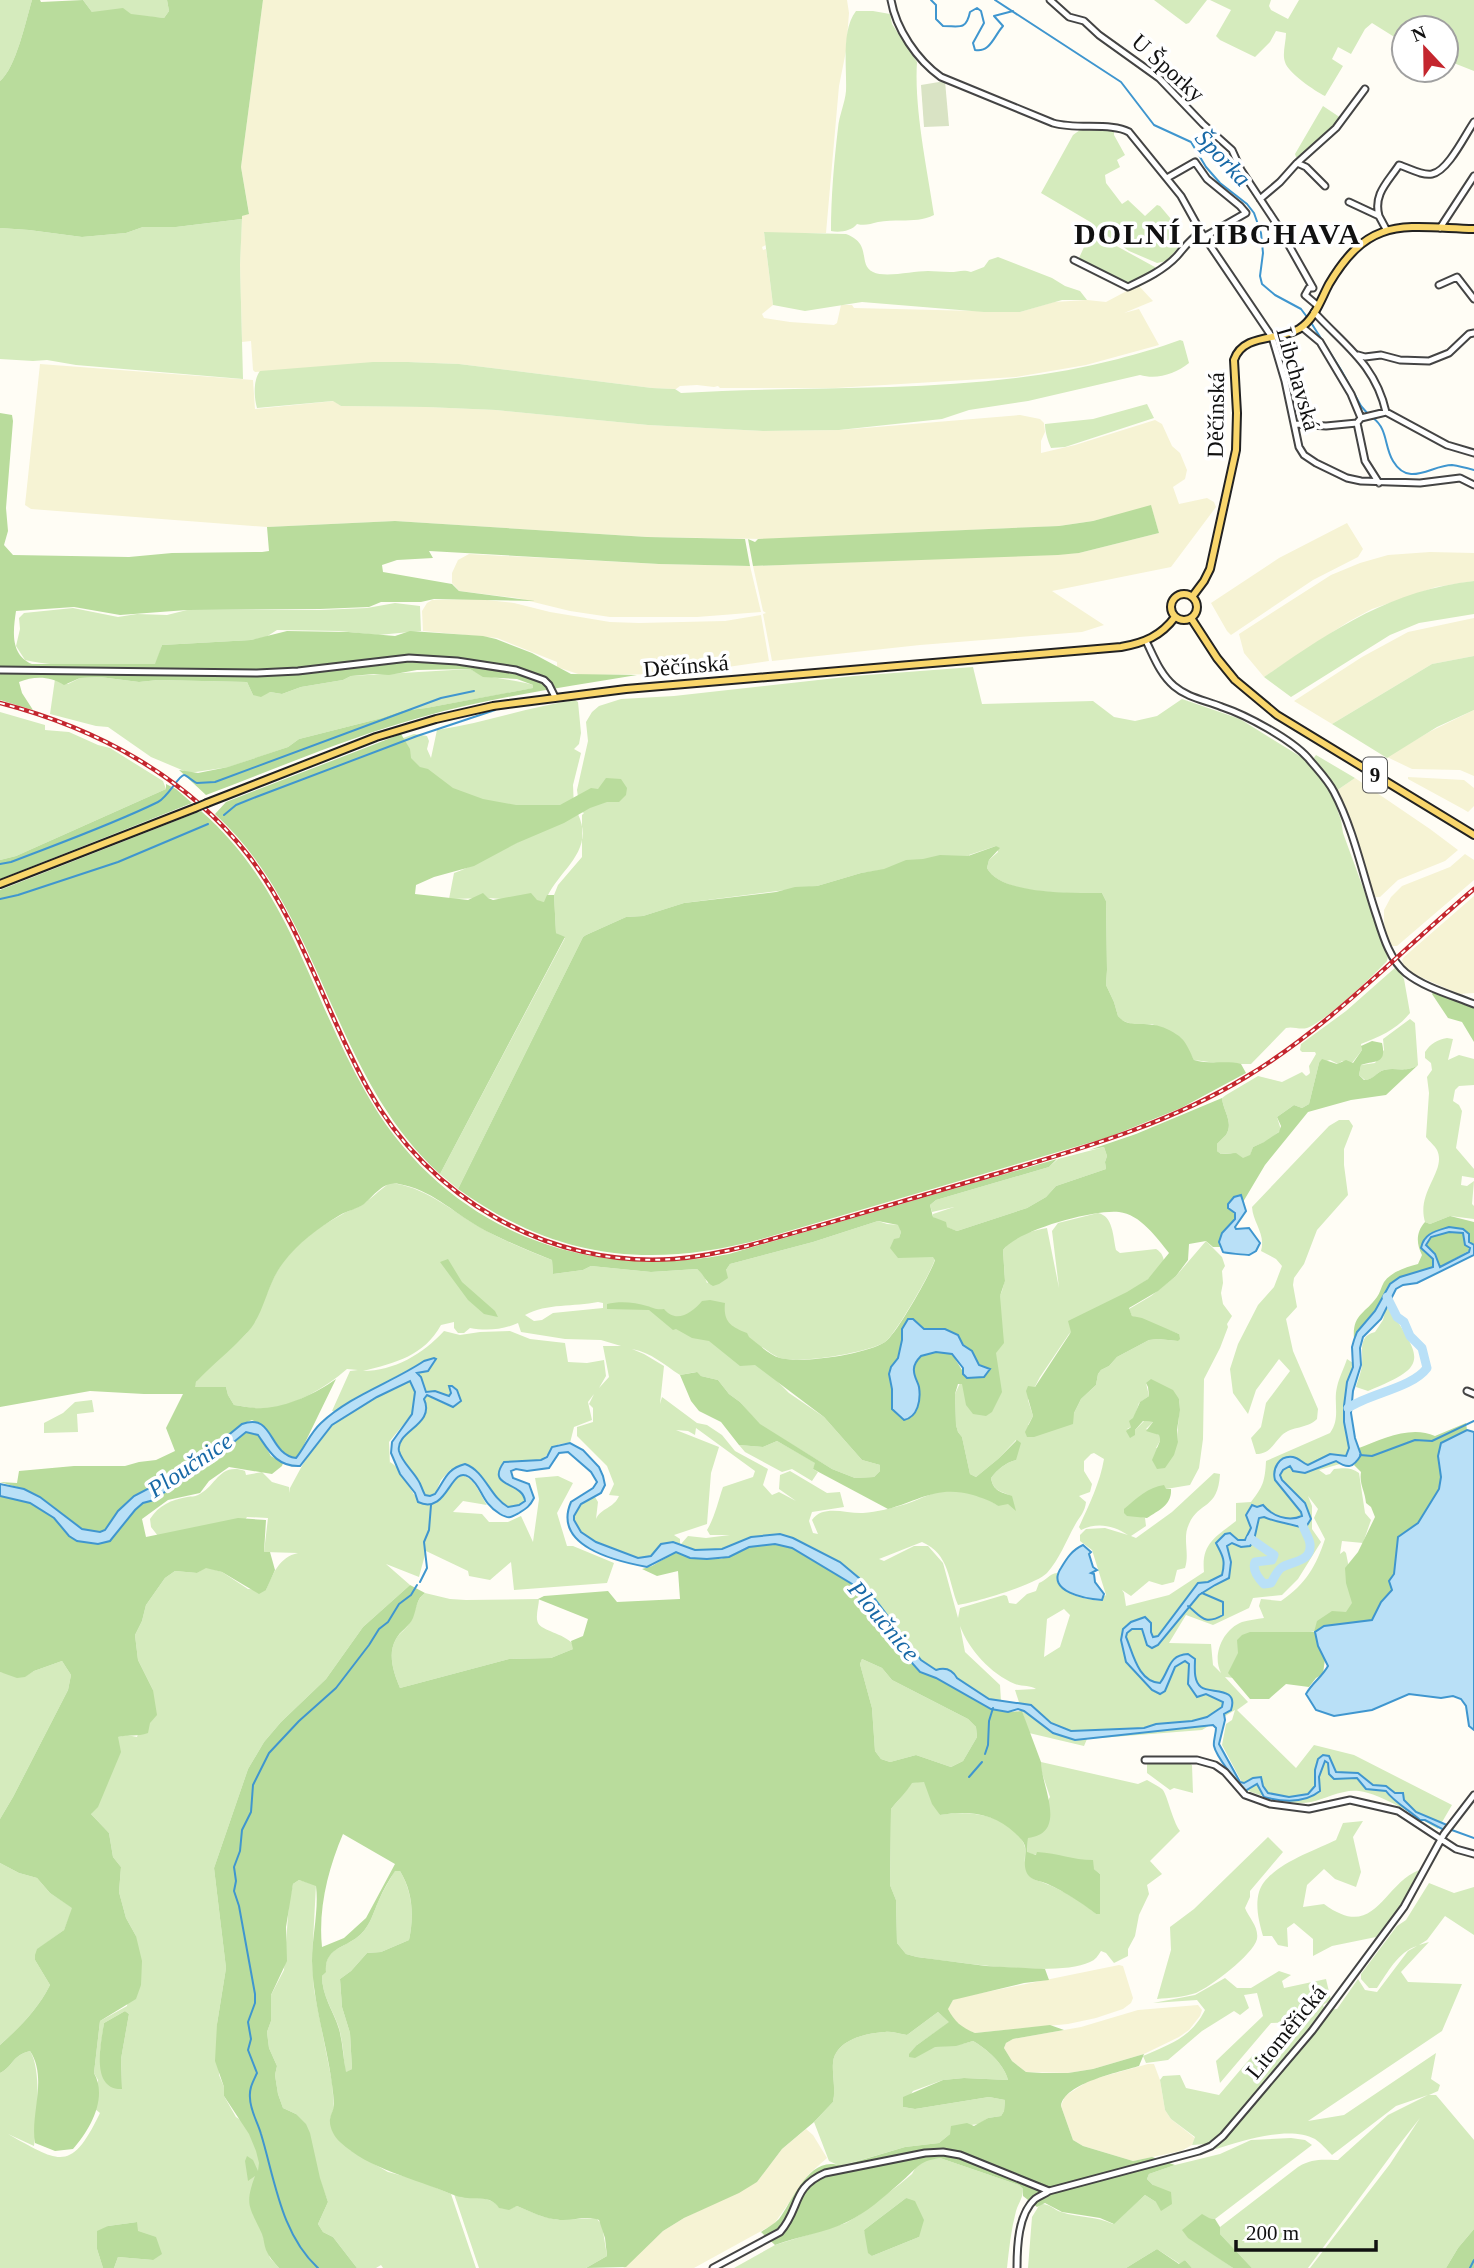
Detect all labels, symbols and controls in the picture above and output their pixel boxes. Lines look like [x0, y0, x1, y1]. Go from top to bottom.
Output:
north arrow [1390, 14, 1460, 84]
text: N [1409, 21, 1429, 46]
street label: U Šporky [1127, 28, 1210, 107]
water label: Šporka [1190, 125, 1256, 191]
district label: DOLNÍ LIBCHAVA [1074, 217, 1362, 250]
street label: Libchavská [1271, 325, 1325, 433]
street label: Děčínská [1203, 372, 1229, 458]
street label: Děčínská [642, 650, 730, 682]
road number: 9 [1363, 758, 1387, 792]
water label: Ploučnice [142, 1427, 237, 1503]
water label: Ploučnice [843, 1575, 925, 1666]
street label: Litoměřická [1241, 1980, 1331, 2084]
scale bar [1236, 2208, 1376, 2252]
text: 200 m [1246, 2221, 1299, 2245]

